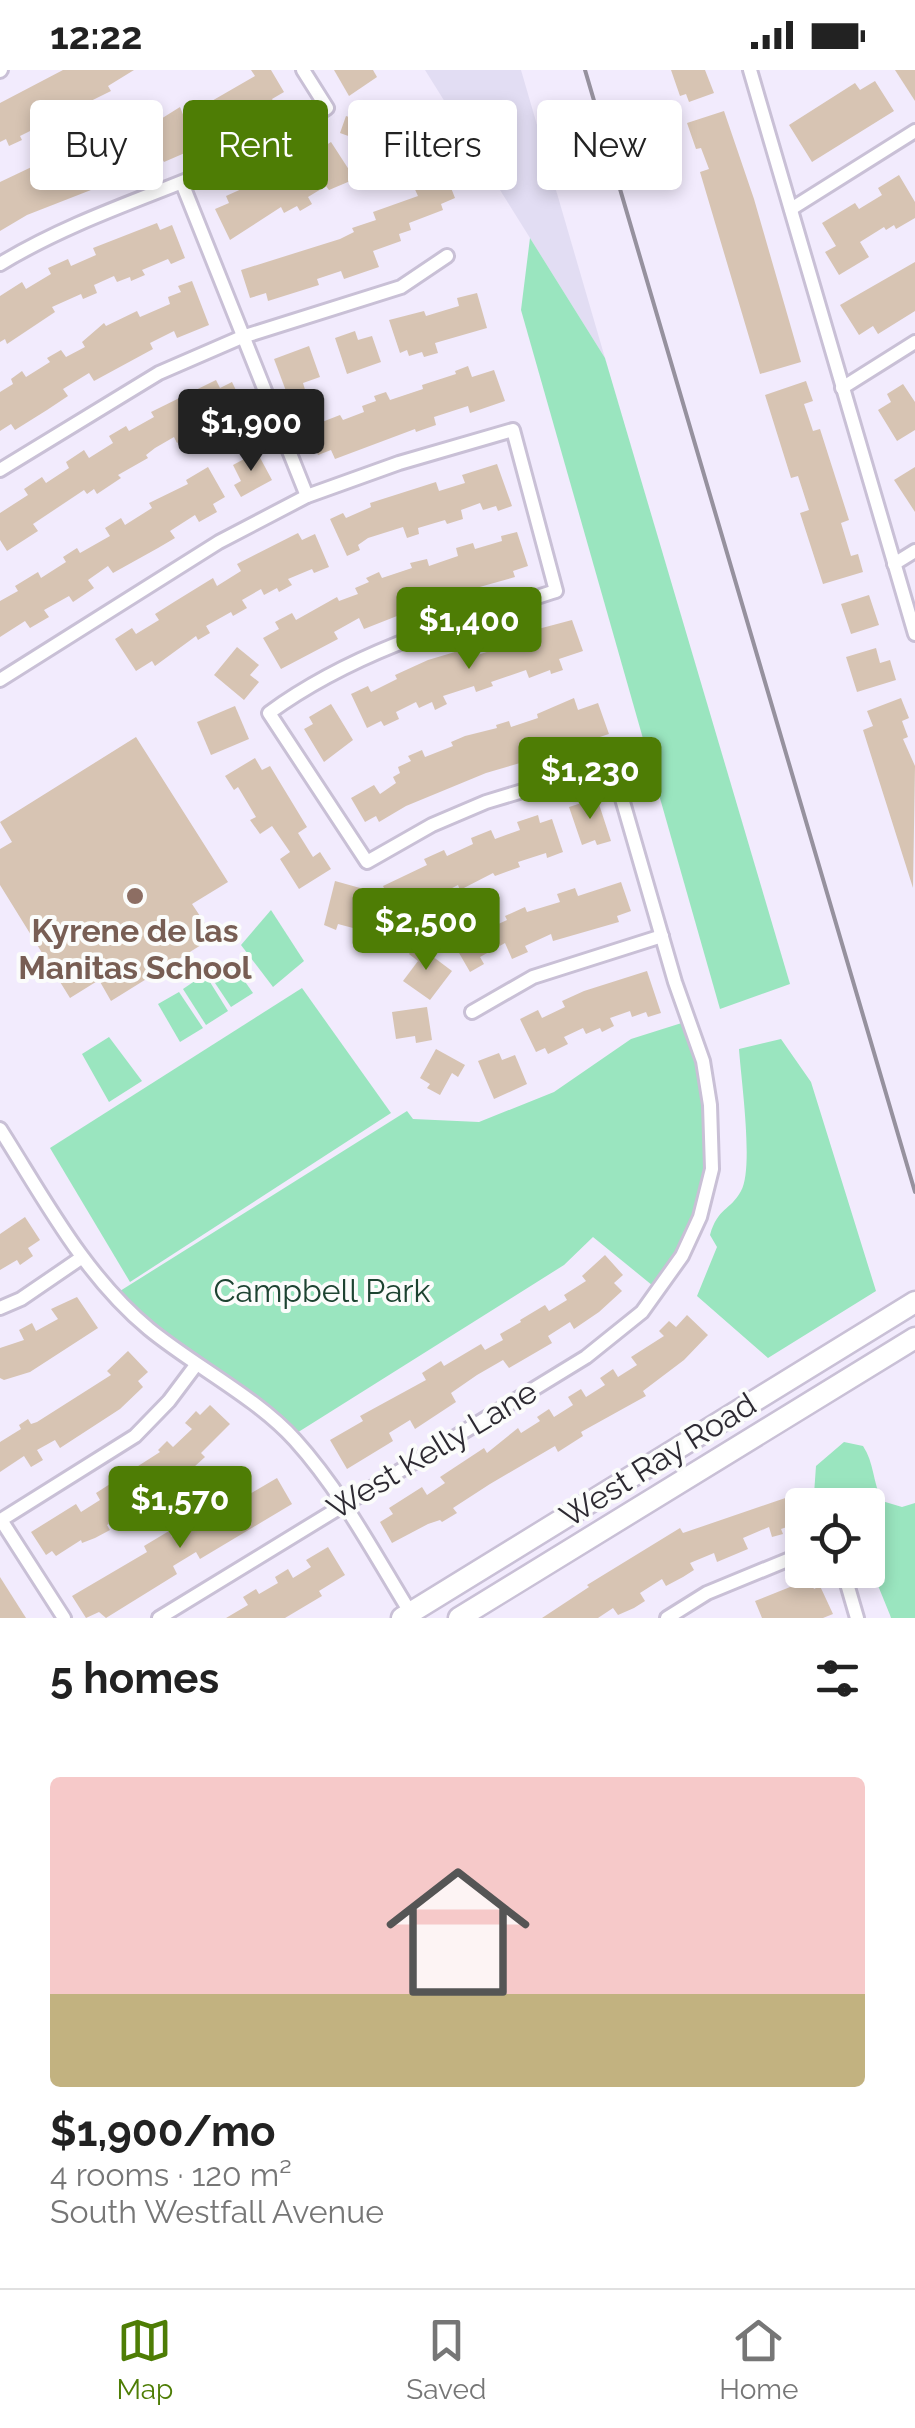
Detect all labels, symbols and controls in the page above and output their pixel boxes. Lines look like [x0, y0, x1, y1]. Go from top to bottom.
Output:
text: 12:22 [50, 13, 142, 58]
chip: Buy [30, 100, 163, 190]
chip: Rent [183, 100, 328, 190]
chip: Filters [348, 100, 517, 190]
chip: New [537, 100, 682, 190]
pin: $1,900 [170, 389, 332, 474]
text: $1,900 [200, 403, 302, 440]
pin: $1,400 [388, 587, 550, 672]
text: $1,400 [418, 601, 520, 638]
pin: $1,230 [509, 737, 671, 822]
text: $1,230 [540, 751, 640, 788]
marker: Kyrene de las Manitas School [124, 885, 146, 907]
pin: $2,500 [345, 888, 507, 973]
text: $2,500 [375, 902, 477, 939]
place label: Kyrene de las Manitas School [18, 912, 253, 986]
park label: Campbell Park [213, 1272, 431, 1309]
street label: West Kelly Lane [320, 1372, 543, 1527]
street label: West Ray Road [553, 1385, 762, 1534]
pin: $1,570 [99, 1466, 261, 1551]
text: $1,570 [131, 1480, 229, 1517]
map controls [785, 1488, 885, 1588]
button: locate [785, 1488, 885, 1588]
icon: filters [810, 1651, 865, 1706]
text: 5 homes [50, 1654, 219, 1703]
icon: home [368, 1842, 548, 2022]
text: $1,900/mo [50, 2107, 276, 2156]
text: 4 rooms · 120 m² [50, 2156, 292, 2193]
text: South Westfall Avenue [50, 2193, 384, 2230]
tab: Map [116, 2313, 173, 2406]
tab: Saved [406, 2313, 486, 2406]
tab: Home [719, 2313, 799, 2406]

